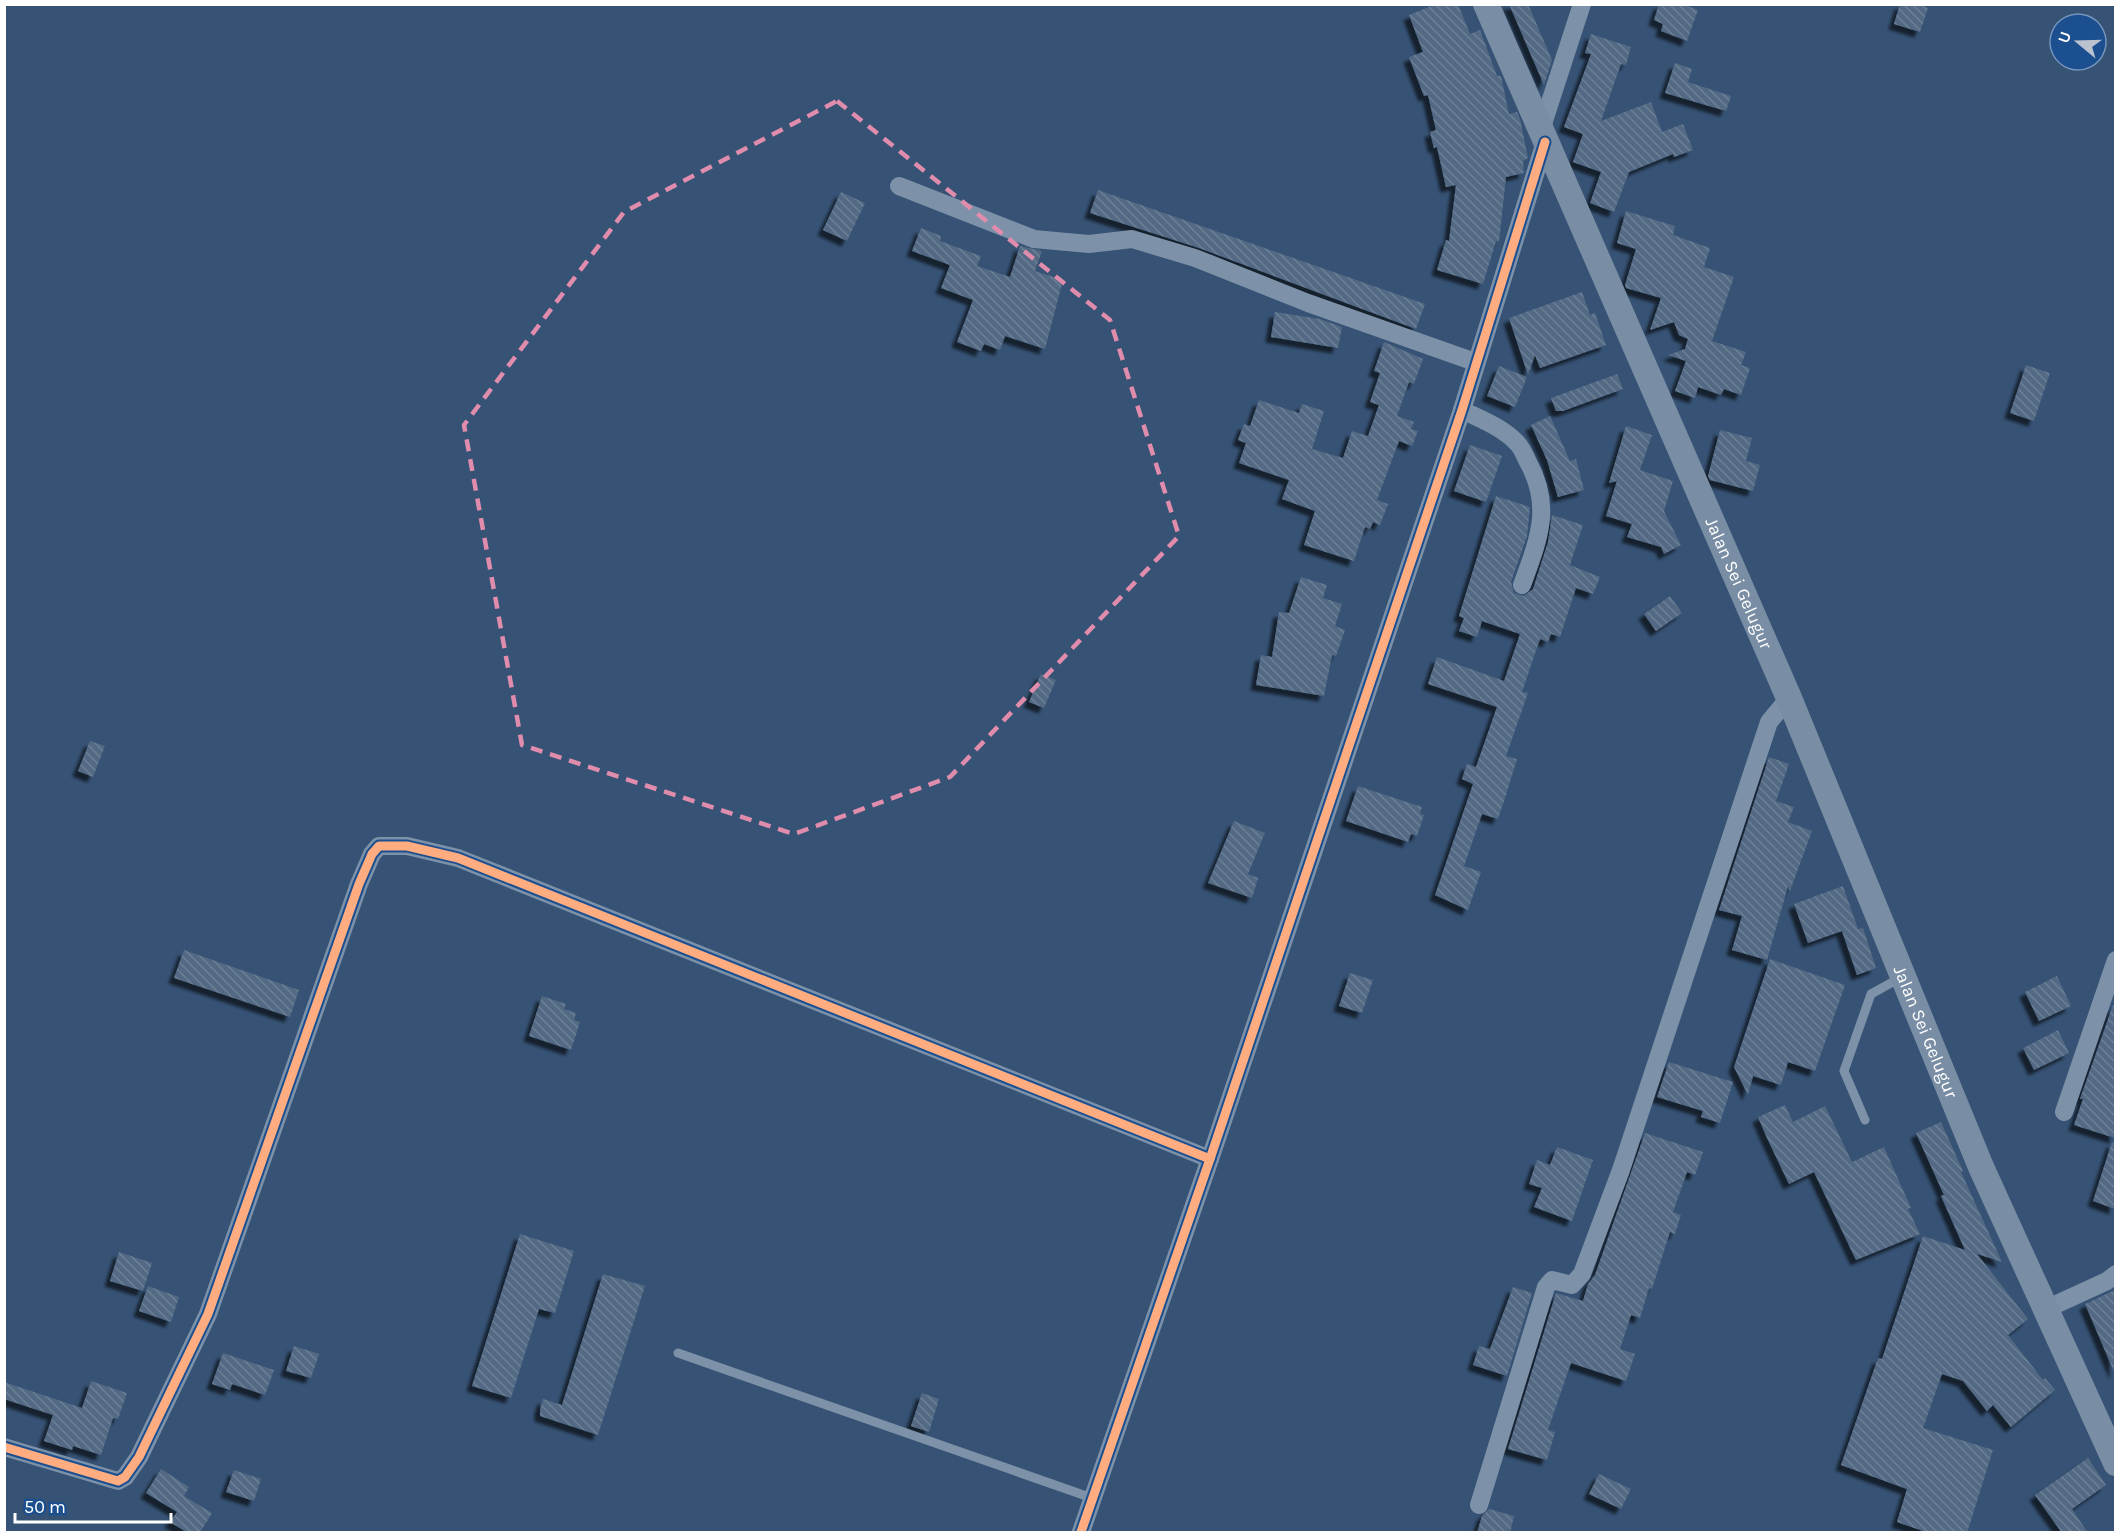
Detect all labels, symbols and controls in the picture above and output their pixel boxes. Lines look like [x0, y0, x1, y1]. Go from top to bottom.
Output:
north arrow [2048, 12, 2108, 72]
text: U [2054, 29, 2075, 46]
street label: Jalan Sei Gelugur [1700, 514, 1777, 653]
street label: Jalan Sei Gelugur [1889, 962, 1963, 1102]
scale bar [15, 1486, 171, 1524]
text: 50 m [24, 1496, 66, 1518]

